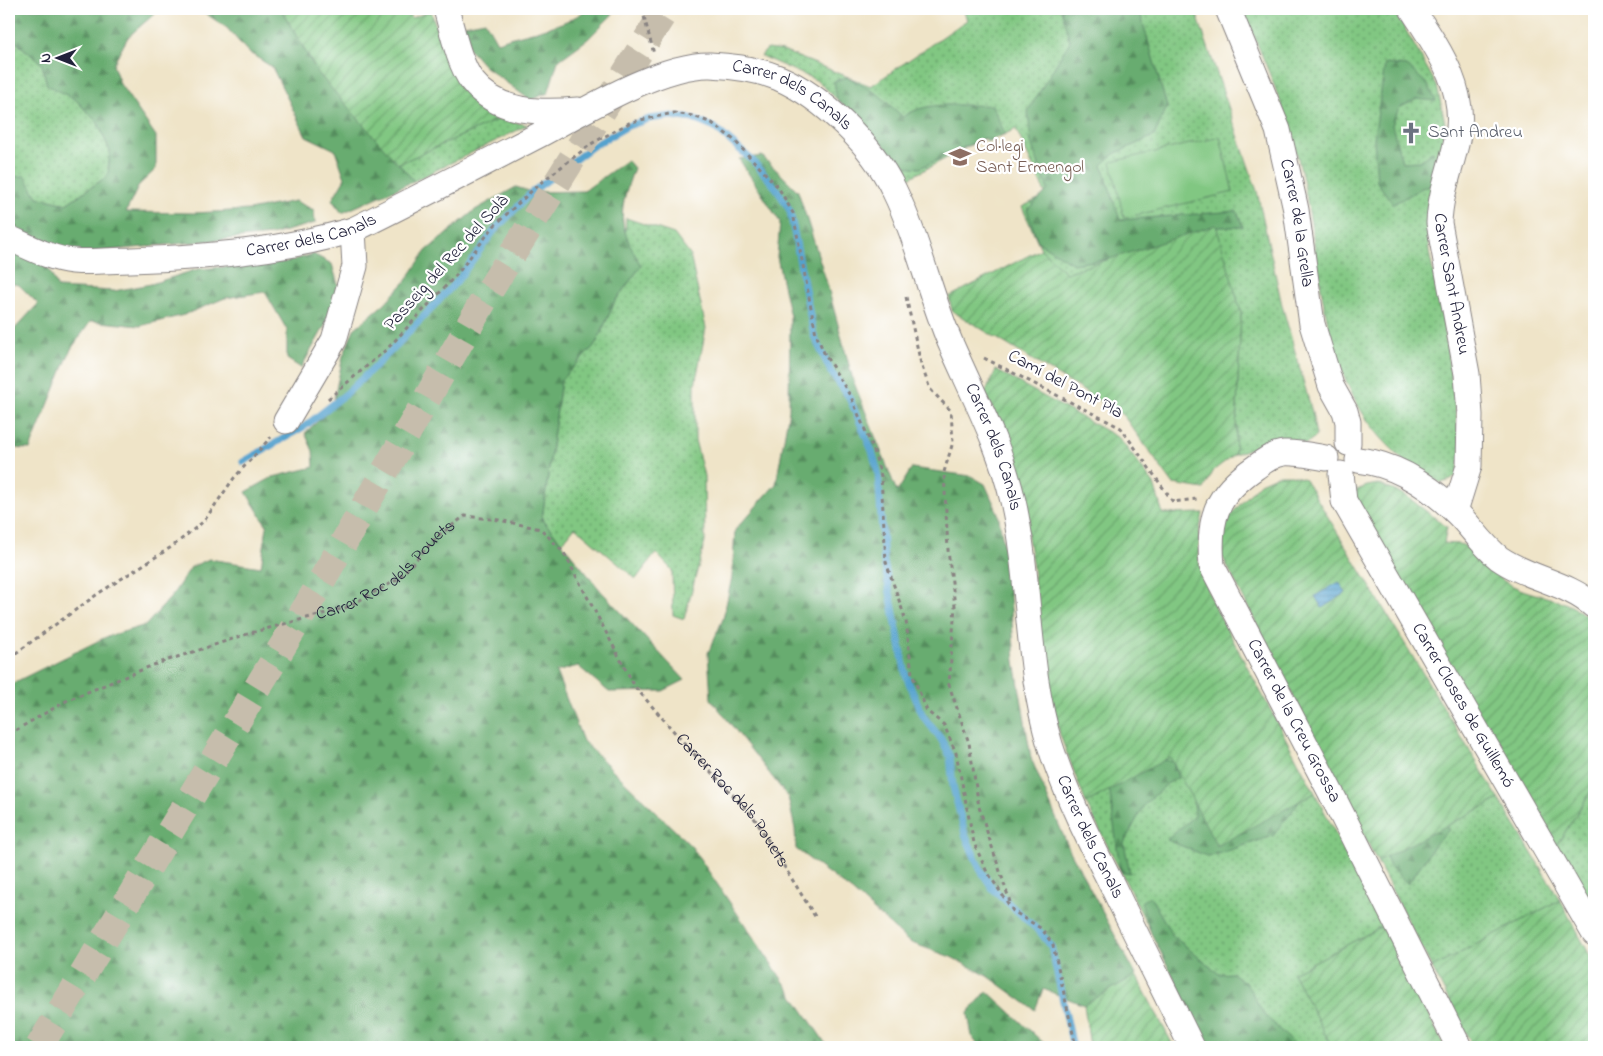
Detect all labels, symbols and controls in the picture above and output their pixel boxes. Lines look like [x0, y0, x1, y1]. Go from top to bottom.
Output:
north arrow [32, 32, 82, 82]
text: N [36, 53, 57, 63]
street label: Carrer dels Canals [731, 54, 858, 137]
church icon: Sant Andreu [1398, 120, 1424, 146]
place label: Sant Andreu [1428, 120, 1523, 146]
place label: Col·legi Sant Ermengol [976, 134, 1084, 182]
school or university icon: Col·legi Sant Ermengol [947, 144, 973, 170]
street label: Carrer de la Grella [1272, 157, 1320, 289]
street label: Passeig del Rec del Solà [379, 189, 516, 338]
street label: Carrer dels Canals [244, 207, 381, 265]
street label: Carrer Sant Andreu [1426, 212, 1476, 357]
street label: Camí del Pont Pla [1003, 344, 1127, 426]
street label: Carrer dels Canals [958, 379, 1028, 513]
street label: Carrer Roc dels Pouets [313, 514, 461, 628]
street label: Carrer Closes de Guillemó [1404, 618, 1521, 794]
street label: Carrer de la Creu Grossa [1240, 635, 1347, 807]
street label: Carrer Roc dels Pouets [669, 728, 795, 873]
street label: Carrer dels Canals [1049, 772, 1130, 904]

